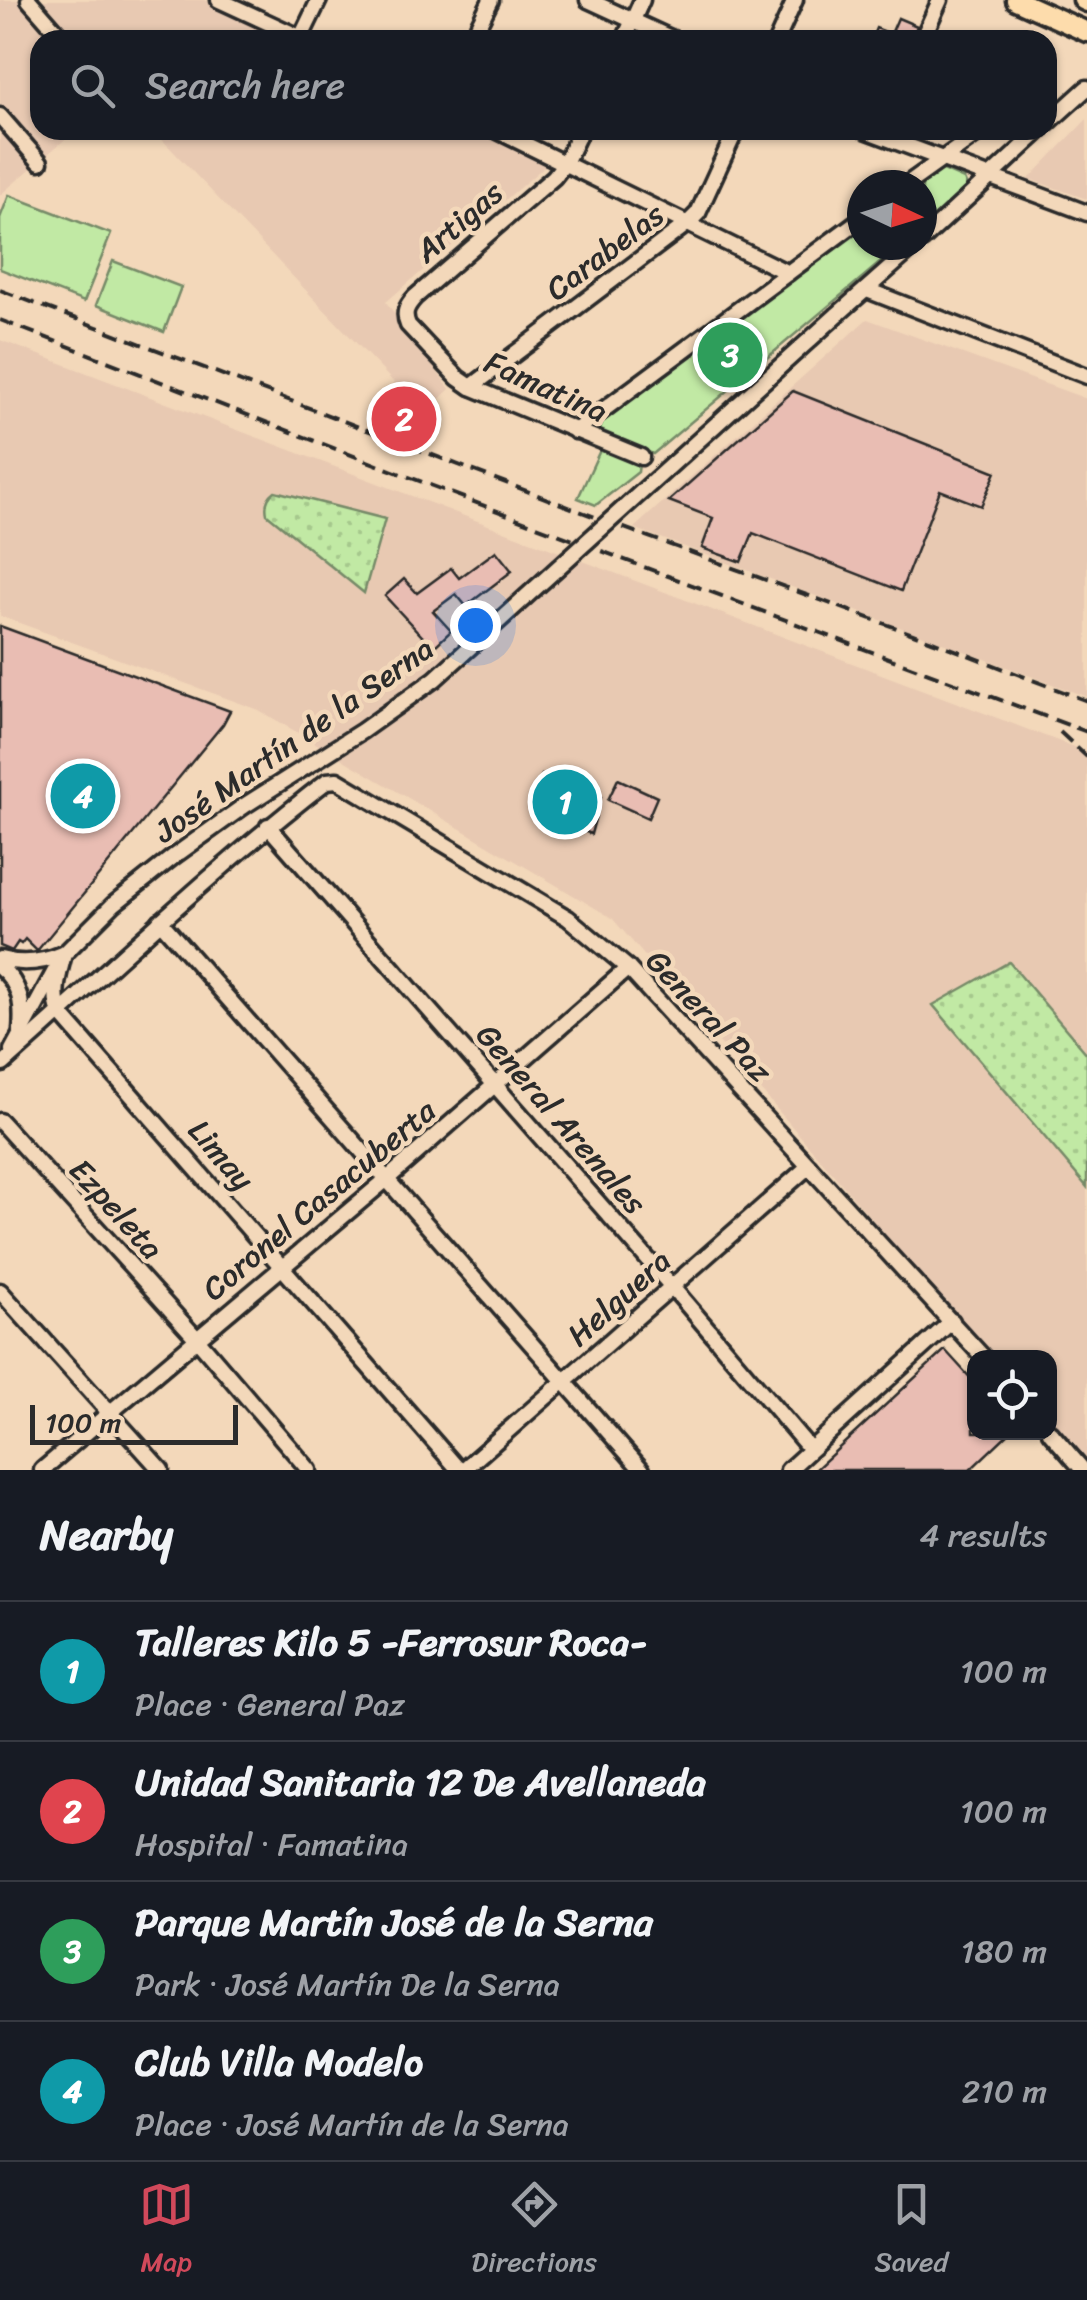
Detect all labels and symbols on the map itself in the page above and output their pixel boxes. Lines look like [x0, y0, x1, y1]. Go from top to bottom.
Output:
street label: Artigas [400, 166, 517, 278]
north arrow [847, 170, 937, 260]
street label: Carabelas [533, 188, 677, 316]
pin: 3 [698, 318, 762, 392]
street label: Famatina [475, 334, 617, 440]
pin: 2 [372, 382, 436, 456]
your location [450, 600, 501, 651]
street label: José Martín de la Serna [141, 622, 446, 859]
pin: 4 [51, 758, 116, 834]
pin: 1 [532, 764, 598, 840]
street label: General Paz [631, 935, 787, 1097]
street label: General Arenales [461, 1010, 661, 1228]
street label: Coronel Casacuberta [189, 1084, 450, 1316]
street label: Limay [173, 1106, 269, 1205]
street label: Ezpeleta [54, 1145, 178, 1273]
street label: Helguera [553, 1235, 685, 1361]
scale bar [30, 1400, 238, 1444]

